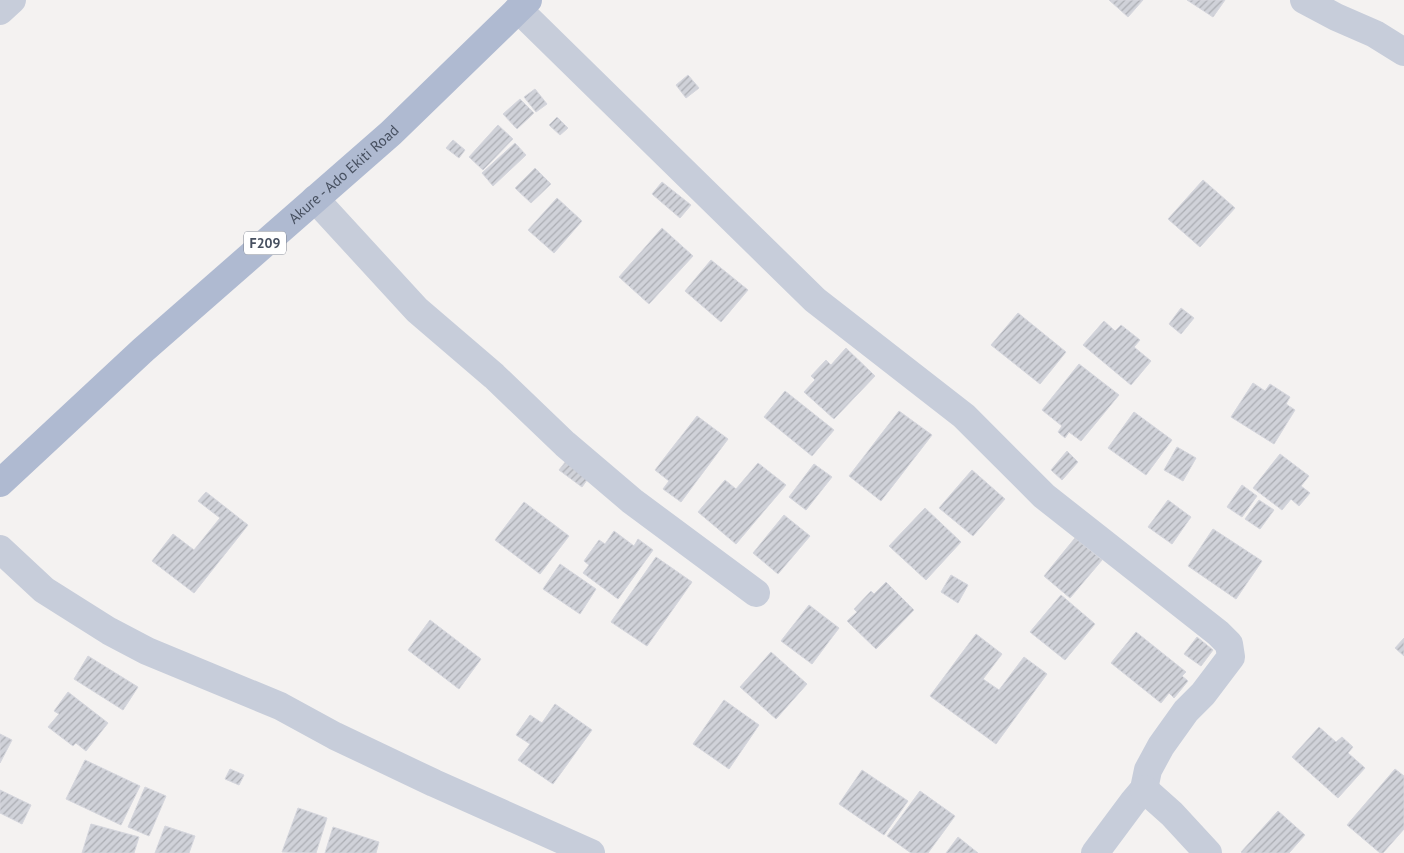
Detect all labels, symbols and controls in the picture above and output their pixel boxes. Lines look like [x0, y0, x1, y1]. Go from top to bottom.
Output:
street label: Akure - Ado Ekiti Road [284, 121, 403, 227]
road number: F209 [244, 232, 286, 254]

